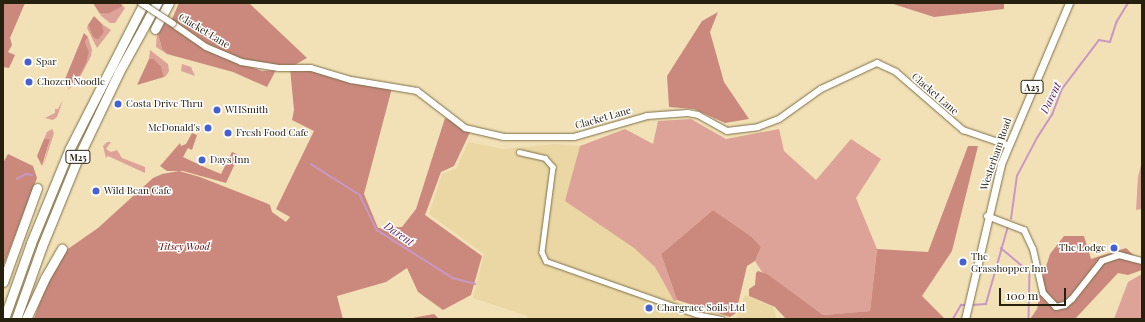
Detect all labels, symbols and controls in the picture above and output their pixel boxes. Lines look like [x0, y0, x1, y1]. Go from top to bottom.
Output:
street label: Clacket Lane [176, 11, 232, 51]
place label: Spar [36, 56, 57, 68]
marker: Spar [23, 57, 33, 67]
street label: Clacket Lane [909, 71, 961, 117]
place label: Chozen Noodle [37, 76, 105, 88]
marker: Chozen Noodle [24, 77, 34, 87]
road number: A25 [1020, 80, 1044, 94]
water label: Darent [1038, 80, 1064, 116]
place label: Costa Drive Thru [126, 98, 203, 110]
marker: Costa Drive Thru [113, 99, 123, 109]
place label: WHSmith [225, 104, 268, 116]
street label: Clacket Lane [574, 104, 632, 132]
marker: WHSmith [212, 105, 222, 115]
street label: Westerham Road [978, 116, 1014, 192]
place label: McDonald's [148, 122, 200, 134]
marker: McDonald's [203, 123, 213, 133]
place label: Fresh Food Cafe [236, 127, 309, 139]
marker: Fresh Food Cafe [223, 128, 233, 138]
road number: M25 [65, 150, 91, 164]
place label: Days Inn [210, 154, 249, 166]
marker: Days Inn [197, 155, 207, 165]
place label: Wild Bean Cafe [104, 185, 172, 197]
marker: Wild Bean Cafe [91, 186, 101, 196]
water label: Darent [382, 219, 416, 249]
park label: Titsey Wood [158, 241, 210, 253]
place label: The Lodge [1059, 242, 1106, 254]
marker: The Lodge [1109, 243, 1119, 253]
place label: The Grasshopper Inn [971, 250, 1047, 274]
marker: The Grasshopper Inn [958, 257, 968, 267]
scale bar [1001, 280, 1068, 306]
text: 100 m [1006, 287, 1038, 303]
place label: Chargrace Soils Ltd [657, 302, 745, 314]
marker: Chargrace Soils Ltd [644, 303, 654, 313]

